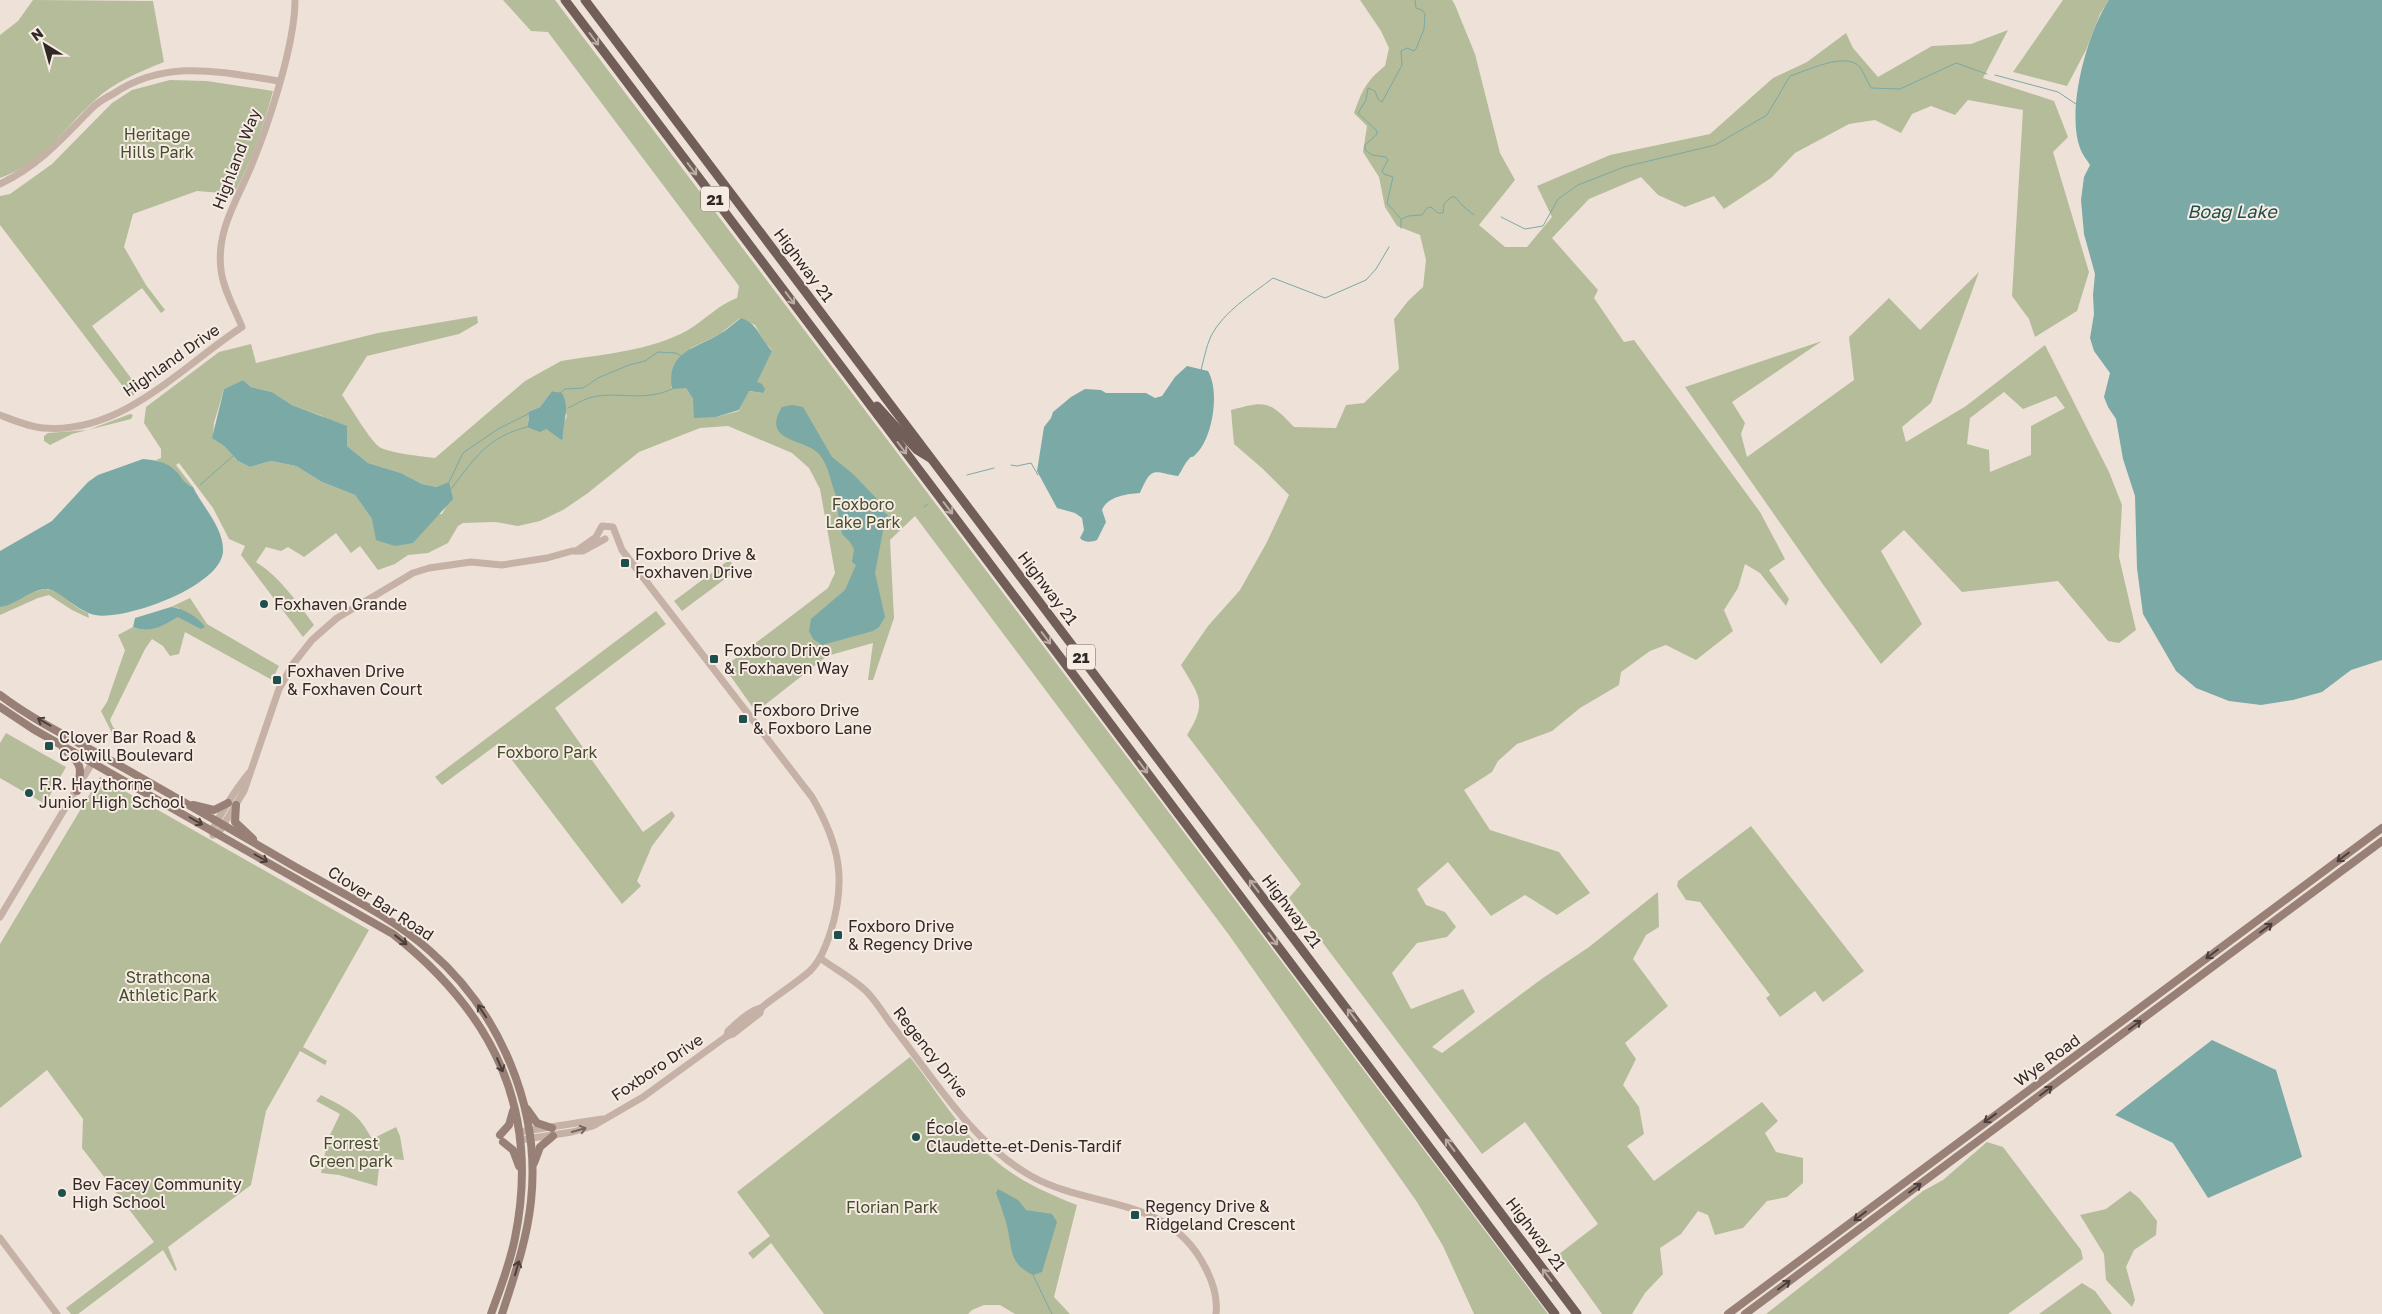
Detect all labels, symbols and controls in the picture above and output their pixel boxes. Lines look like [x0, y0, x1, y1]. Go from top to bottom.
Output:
north arrow [20, 20, 70, 70]
text: N [28, 24, 46, 44]
one-way arrow [589, 32, 599, 46]
street label: Highland Way [208, 106, 264, 212]
park label: Heritage Hills Park [120, 124, 194, 162]
one-way arrow [686, 162, 697, 175]
road number: 21 [701, 186, 729, 212]
water label: Boag Lake [2187, 200, 2278, 222]
street label: Highway 21 [770, 224, 838, 306]
one-way arrow [784, 291, 795, 304]
street label: Highland Drive [119, 319, 223, 401]
one-way arrow [897, 441, 908, 454]
park label: Foxboro Lake Park [826, 494, 900, 532]
one-way arrow [942, 501, 953, 514]
place label: Foxboro Drive & Foxhaven Drive [635, 544, 756, 582]
street label: Highway 21 [1014, 547, 1082, 629]
marker: Foxboro Drive & Foxhaven Drive [619, 557, 631, 569]
place label: Foxhaven Grande [274, 594, 407, 614]
marker: Foxhaven Grande [258, 598, 270, 610]
one-way arrow [1040, 631, 1051, 644]
place label: Foxboro Drive & Foxhaven Way [724, 640, 849, 678]
road number: 21 [1067, 644, 1095, 670]
marker: Foxboro Drive & Foxhaven Way [708, 653, 720, 665]
place label: Foxhaven Drive & Foxhaven Court [287, 661, 423, 699]
marker: Foxhaven Drive & Foxhaven Court [271, 674, 283, 686]
place label: Foxboro Drive & Foxboro Lane [753, 700, 872, 738]
marker: Foxboro Drive & Foxboro Lane [737, 713, 749, 725]
one-way arrow [38, 717, 52, 727]
place label: Clover Bar Road & Colwill Boulevard [59, 727, 196, 765]
marker: Clover Bar Road & Colwill Boulevard [43, 740, 55, 752]
park label: Foxboro Park [496, 742, 598, 762]
one-way arrow [1138, 760, 1149, 773]
place label: F.R. Haythorne Junior High School [39, 774, 185, 812]
marker: F.R. Haythorne Junior High School [23, 787, 35, 799]
one-way arrow [188, 816, 202, 826]
one-way arrow [2337, 852, 2350, 863]
one-way arrow [253, 853, 267, 863]
street label: Clover Bar Road [324, 861, 438, 945]
street label: Highway 21 [1258, 870, 1326, 952]
one-way arrow [1249, 879, 1259, 893]
place label: Foxboro Drive & Regency Drive [848, 916, 973, 954]
one-way arrow [2259, 922, 2272, 933]
marker: Foxboro Drive & Regency Drive [832, 929, 844, 941]
one-way arrow [1268, 932, 1278, 946]
one-way arrow [394, 934, 407, 945]
one-way arrow [2205, 949, 2219, 959]
park label: Strathcona Athletic Park [119, 967, 217, 1005]
street label: Regency Drive [889, 1003, 973, 1101]
one-way arrow [477, 1004, 487, 1018]
one-way arrow [1347, 1008, 1357, 1022]
one-way arrow [2128, 1020, 2142, 1030]
street label: Foxboro Drive [607, 1029, 707, 1105]
street label: Wye Road [2010, 1029, 2084, 1091]
one-way arrow [496, 1057, 506, 1072]
one-way arrow [2039, 1086, 2052, 1097]
one-way arrow [1983, 1113, 1997, 1123]
place label: École Claudette-et-Denis-Tardif [926, 1118, 1122, 1156]
one-way arrow [570, 1125, 586, 1135]
marker: École Claudette-et-Denis-Tardif [910, 1131, 922, 1143]
park label: Forrest Green park [309, 1133, 393, 1171]
one-way arrow [1444, 1139, 1455, 1152]
place label: Bev Facey Community High School [72, 1174, 242, 1212]
one-way arrow [1908, 1183, 1922, 1193]
marker: Bev Facey Community High School [56, 1187, 68, 1199]
street label: Highway 21 [1502, 1193, 1570, 1275]
place label: Regency Drive & Ridgeland Crescent [1145, 1196, 1296, 1234]
park label: Florian Park [846, 1197, 938, 1217]
marker: Regency Drive & Ridgeland Crescent [1129, 1209, 1141, 1221]
one-way arrow [1854, 1210, 1867, 1221]
one-way arrow [512, 1260, 522, 1276]
one-way arrow [1542, 1269, 1553, 1282]
one-way arrow [1777, 1280, 1791, 1290]

